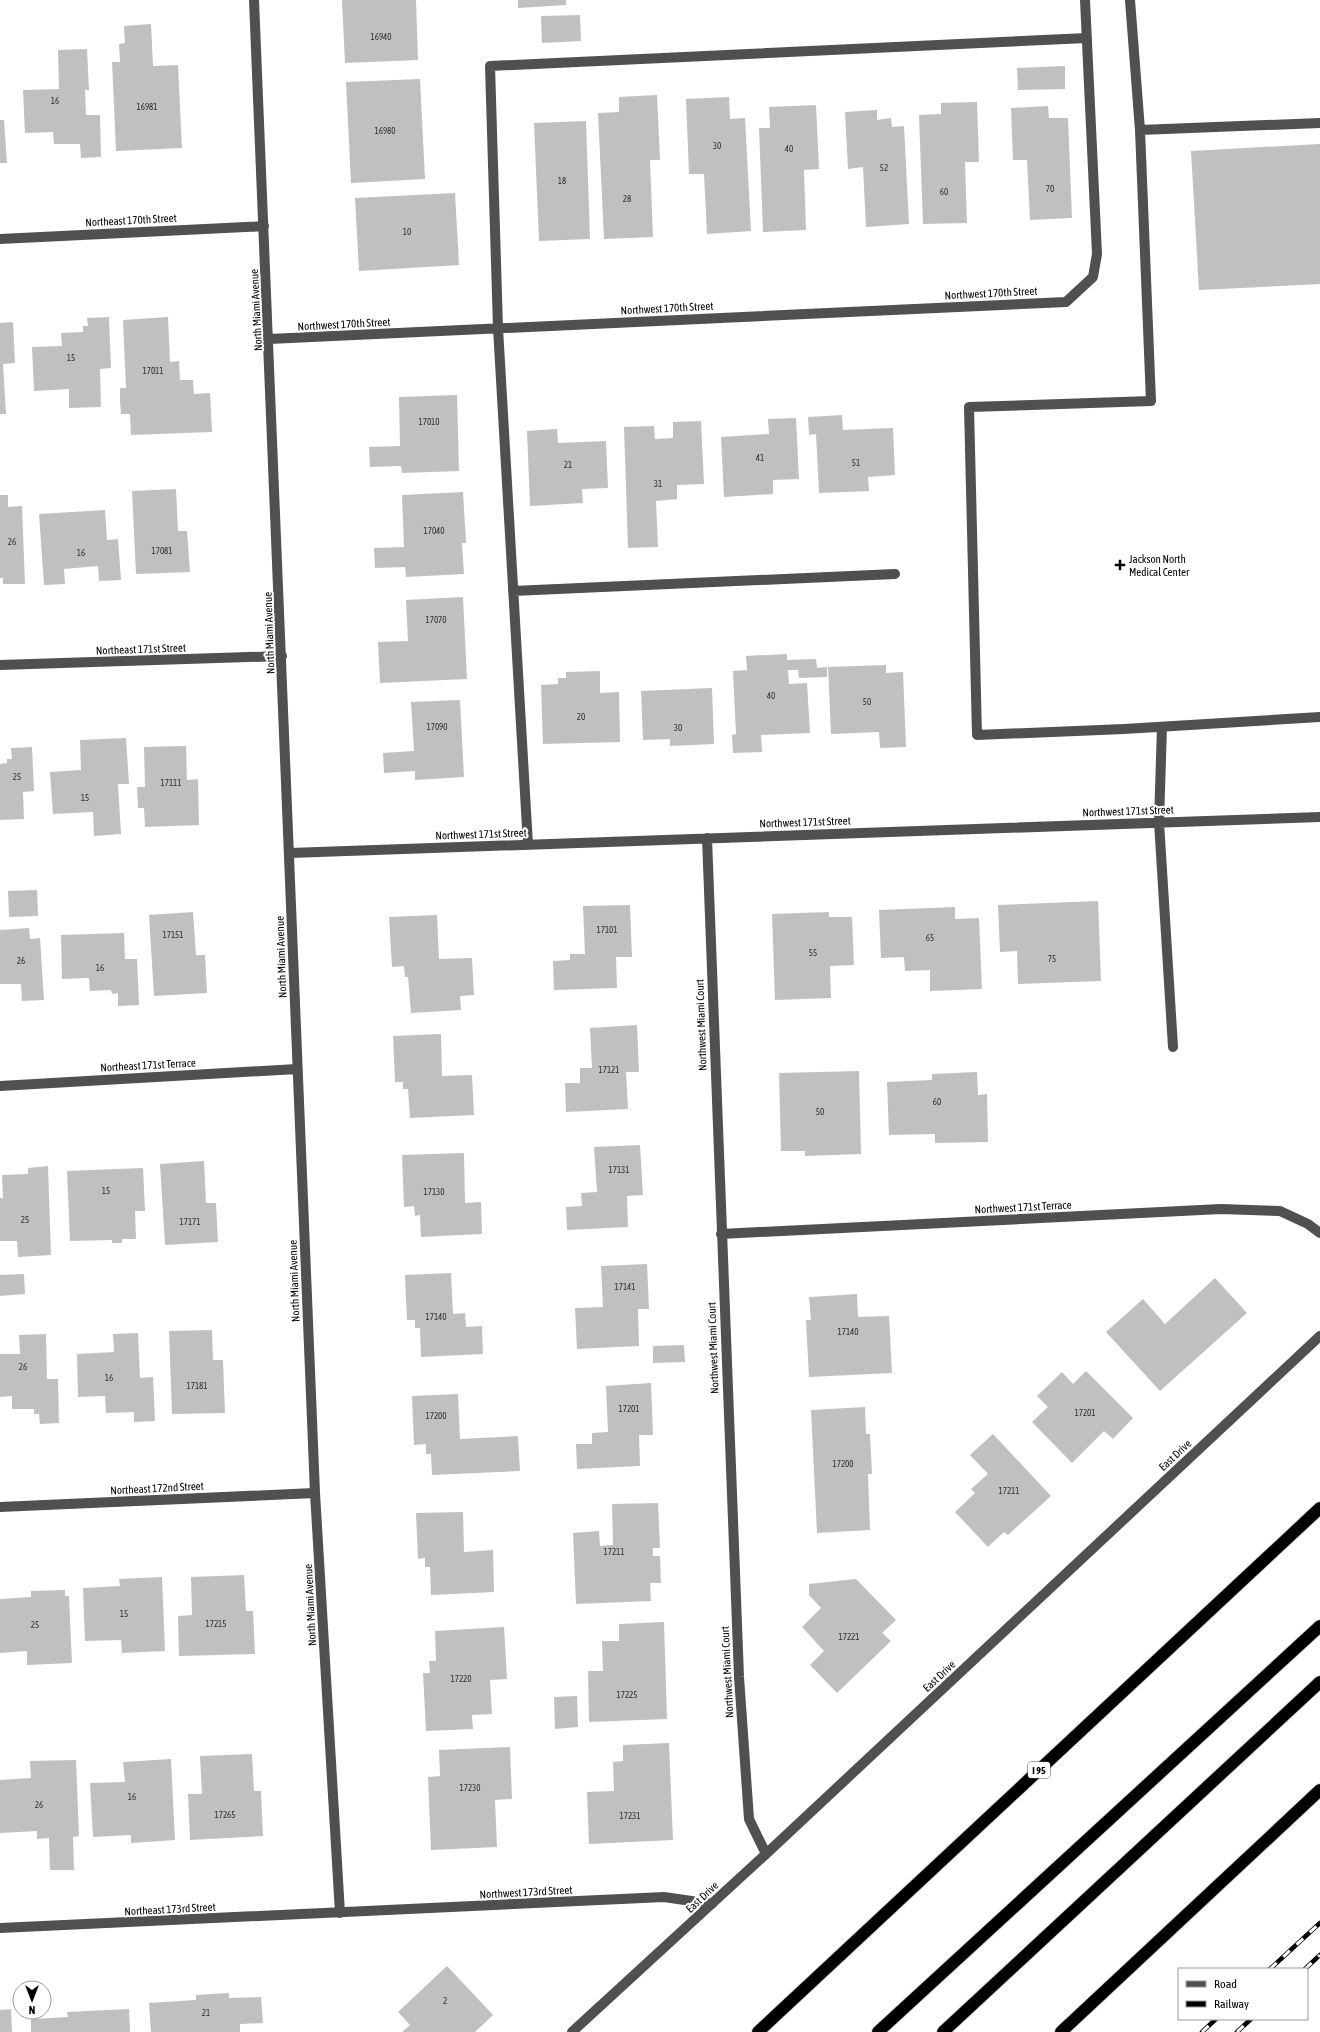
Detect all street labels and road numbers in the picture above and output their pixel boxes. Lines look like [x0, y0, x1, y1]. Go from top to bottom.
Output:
street label: Northeast 170th Street [85, 212, 177, 228]
street label: North Miami Avenue [248, 269, 264, 351]
street label: Northwest 170th Street [944, 285, 1038, 301]
street label: Northwest 170th Street [620, 300, 714, 316]
street label: Northwest 170th Street [297, 316, 391, 332]
street label: North Miami Avenue [262, 592, 276, 674]
street label: Northeast 171st Street [96, 641, 186, 657]
street label: Northwest 171st Street [1082, 803, 1174, 819]
street label: Northwest 171st Street [759, 814, 851, 830]
street label: Northwest 171st Street [435, 826, 527, 842]
street label: North Miami Avenue [274, 916, 288, 998]
street label: Northwest Miami Court [693, 979, 709, 1071]
street label: Northeast 171st Terrace [100, 1057, 196, 1073]
street label: Northwest 171st Terrace [974, 1198, 1072, 1216]
street label: North Miami Avenue [287, 1240, 301, 1322]
street label: Northwest Miami Court [705, 1302, 721, 1394]
street label: East Drive [1156, 1437, 1194, 1473]
street label: Northeast 172nd Street [110, 1480, 204, 1496]
street label: North Miami Avenue [302, 1564, 318, 1646]
street label: Northwest Miami Court [719, 1626, 735, 1718]
street label: East Drive [920, 1658, 958, 1694]
road number: I 95 [1028, 1762, 1050, 1778]
street label: East Drive [683, 1879, 721, 1915]
street label: Northwest 173rd Street [479, 1884, 573, 1900]
street label: Northeast 173rd Street [124, 1901, 216, 1917]

